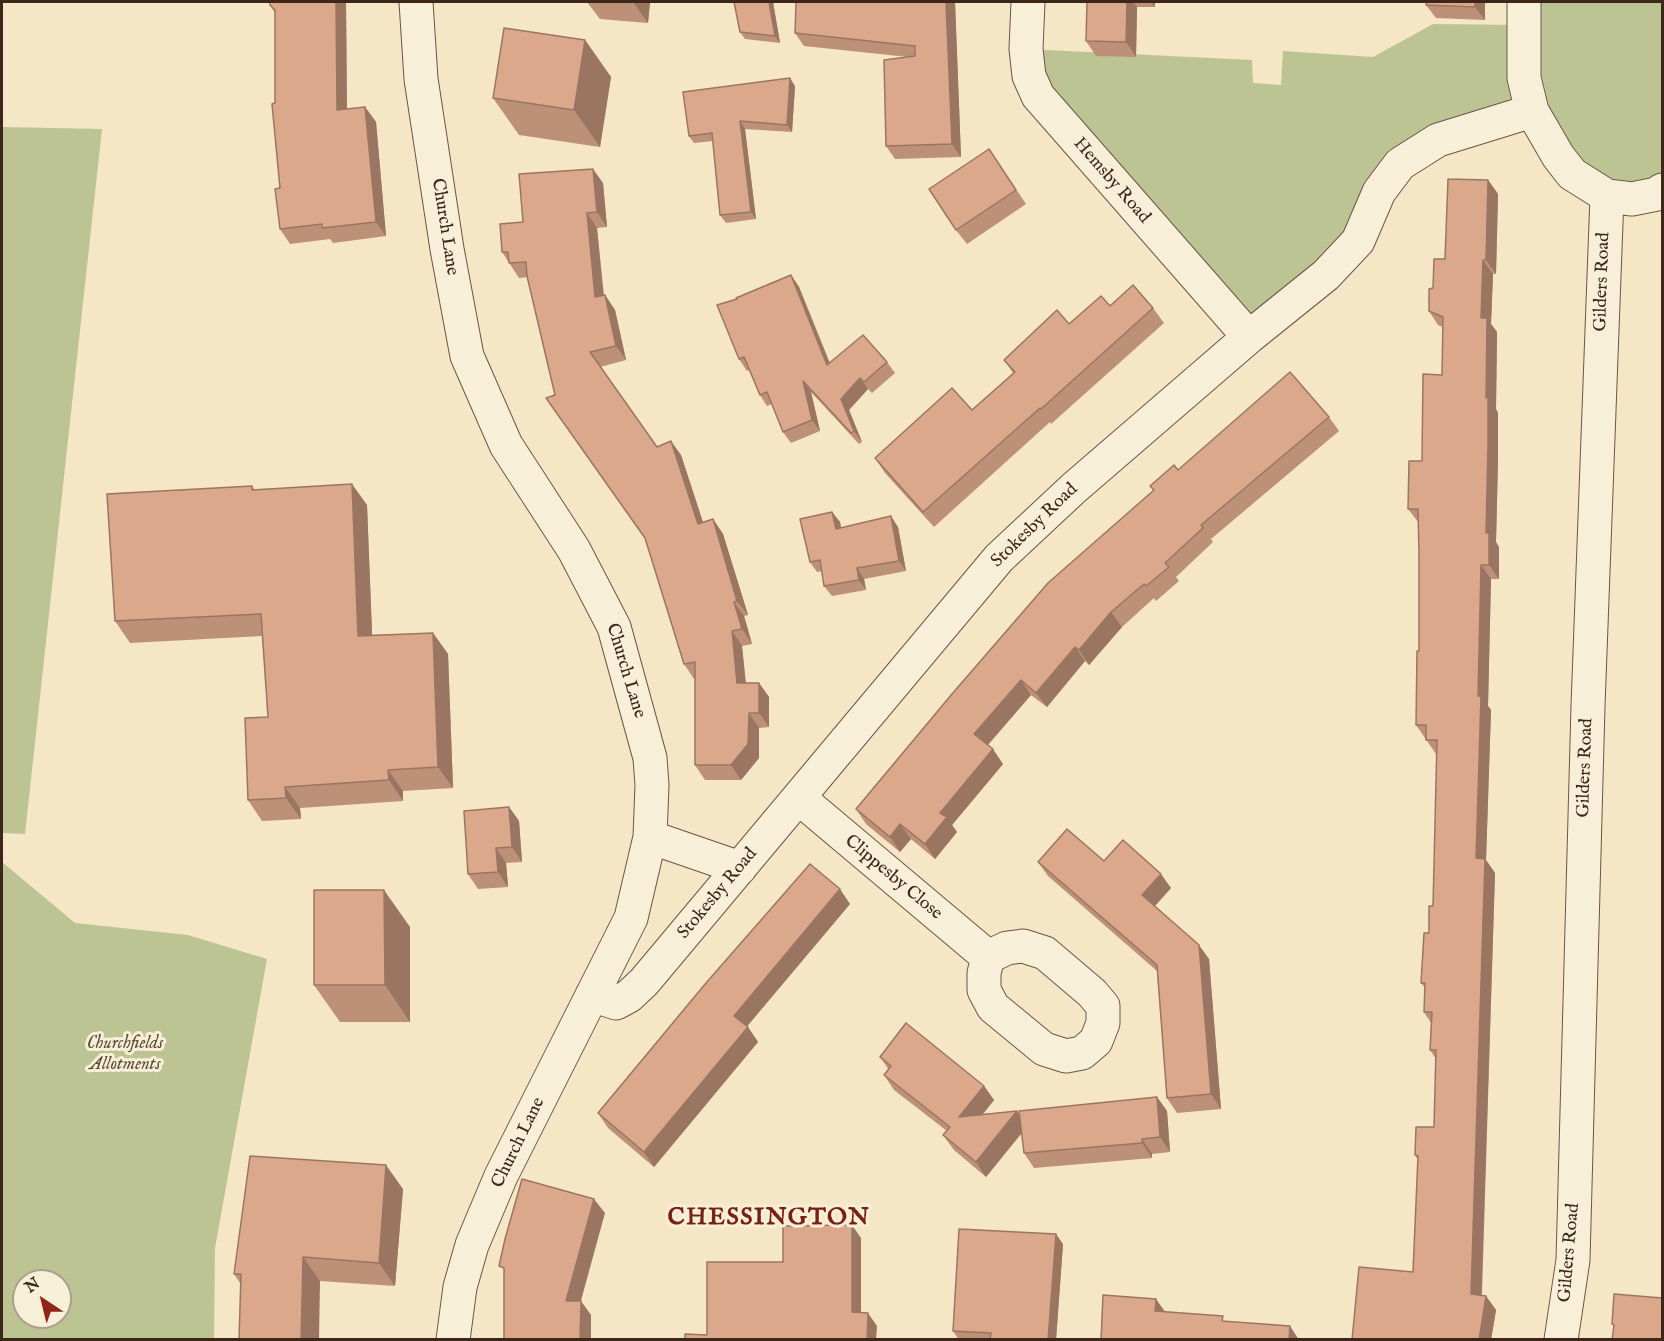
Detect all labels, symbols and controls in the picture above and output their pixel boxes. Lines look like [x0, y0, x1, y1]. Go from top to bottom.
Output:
street label: Hemsby Road [1068, 134, 1154, 228]
street label: Church Lane [426, 177, 462, 277]
street label: Gilders Road [1590, 232, 1616, 332]
street label: Stokesby Road [987, 479, 1083, 573]
street label: Church Lane [600, 621, 650, 721]
street label: Gilders Road [1573, 718, 1599, 818]
street label: Clippesby Close [840, 831, 946, 925]
street label: Stokesby Road [674, 844, 762, 944]
park label: Churchfields Allotments [87, 1033, 163, 1076]
street label: Church Lane [488, 1094, 550, 1192]
street label: Gilders Road [1555, 1203, 1585, 1303]
district label: CHESSINGTON [668, 1205, 870, 1233]
north arrow [12, 1269, 72, 1329]
text: N [21, 1274, 44, 1298]

